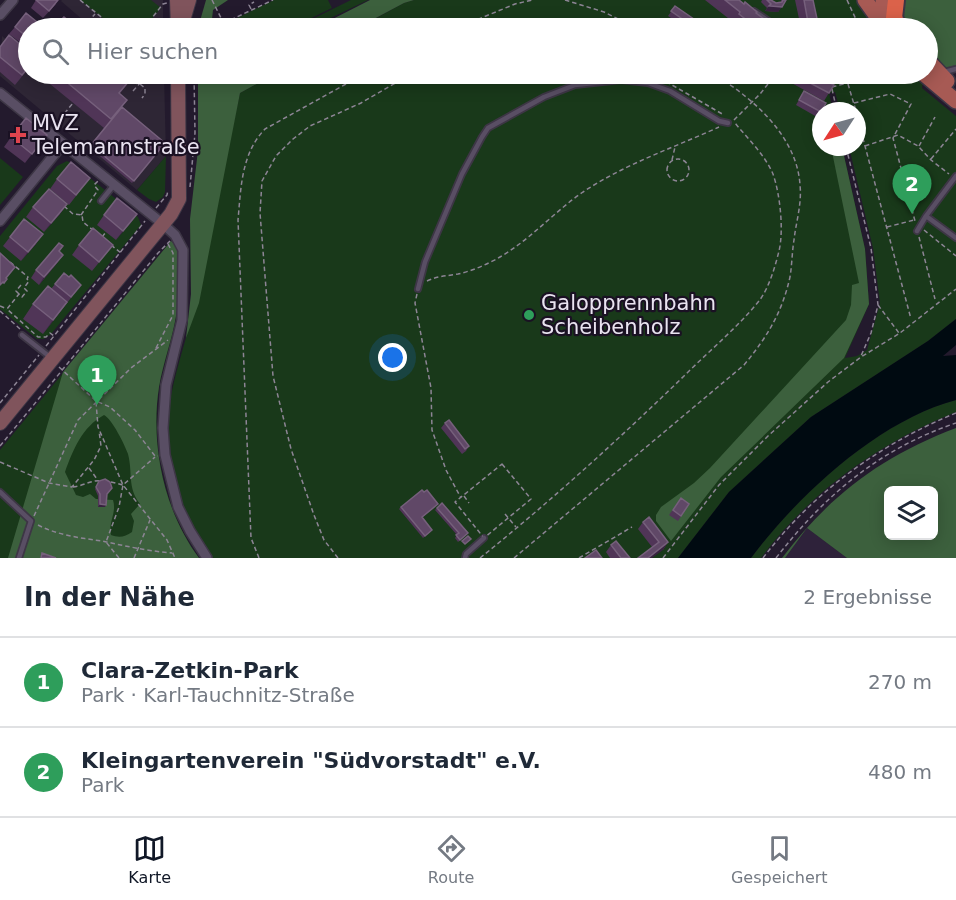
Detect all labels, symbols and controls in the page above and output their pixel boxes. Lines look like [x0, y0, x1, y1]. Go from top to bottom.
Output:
search box [18, 18, 938, 84]
icon: search [39, 35, 72, 68]
text: Hier suchen [87, 39, 218, 64]
north arrow [812, 102, 866, 156]
place label: MVZ Telemannstraße [31, 111, 200, 159]
marker: MVZ Telemannstraße [9, 126, 27, 144]
pin: 2 [892, 164, 932, 214]
place label: Galopprennbahn Scheibenholz [541, 291, 716, 339]
marker: Galopprennbahn Scheibenholz [522, 308, 536, 322]
your location [378, 343, 407, 372]
pin: 1 [78, 356, 116, 405]
map controls [884, 486, 938, 540]
button: layers [884, 486, 938, 540]
text: In der Nähe [24, 582, 195, 612]
text: 2 Ergebnisse [803, 585, 932, 609]
text: Clara-Zetkin-Park [81, 658, 299, 683]
text: 1 [37, 670, 50, 694]
text: 270 m [868, 670, 932, 694]
text: Park · Karl-Tauchnitz-Straße [81, 683, 355, 707]
text: Kleingartenverein "Südvorstadt" e.V. [81, 748, 541, 773]
text: 2 [37, 760, 50, 784]
text: 480 m [868, 760, 932, 784]
text: Park [81, 773, 124, 797]
tab: Karte [128, 832, 171, 887]
tab: Route [428, 832, 474, 887]
tab: Gespeichert [731, 832, 828, 887]

